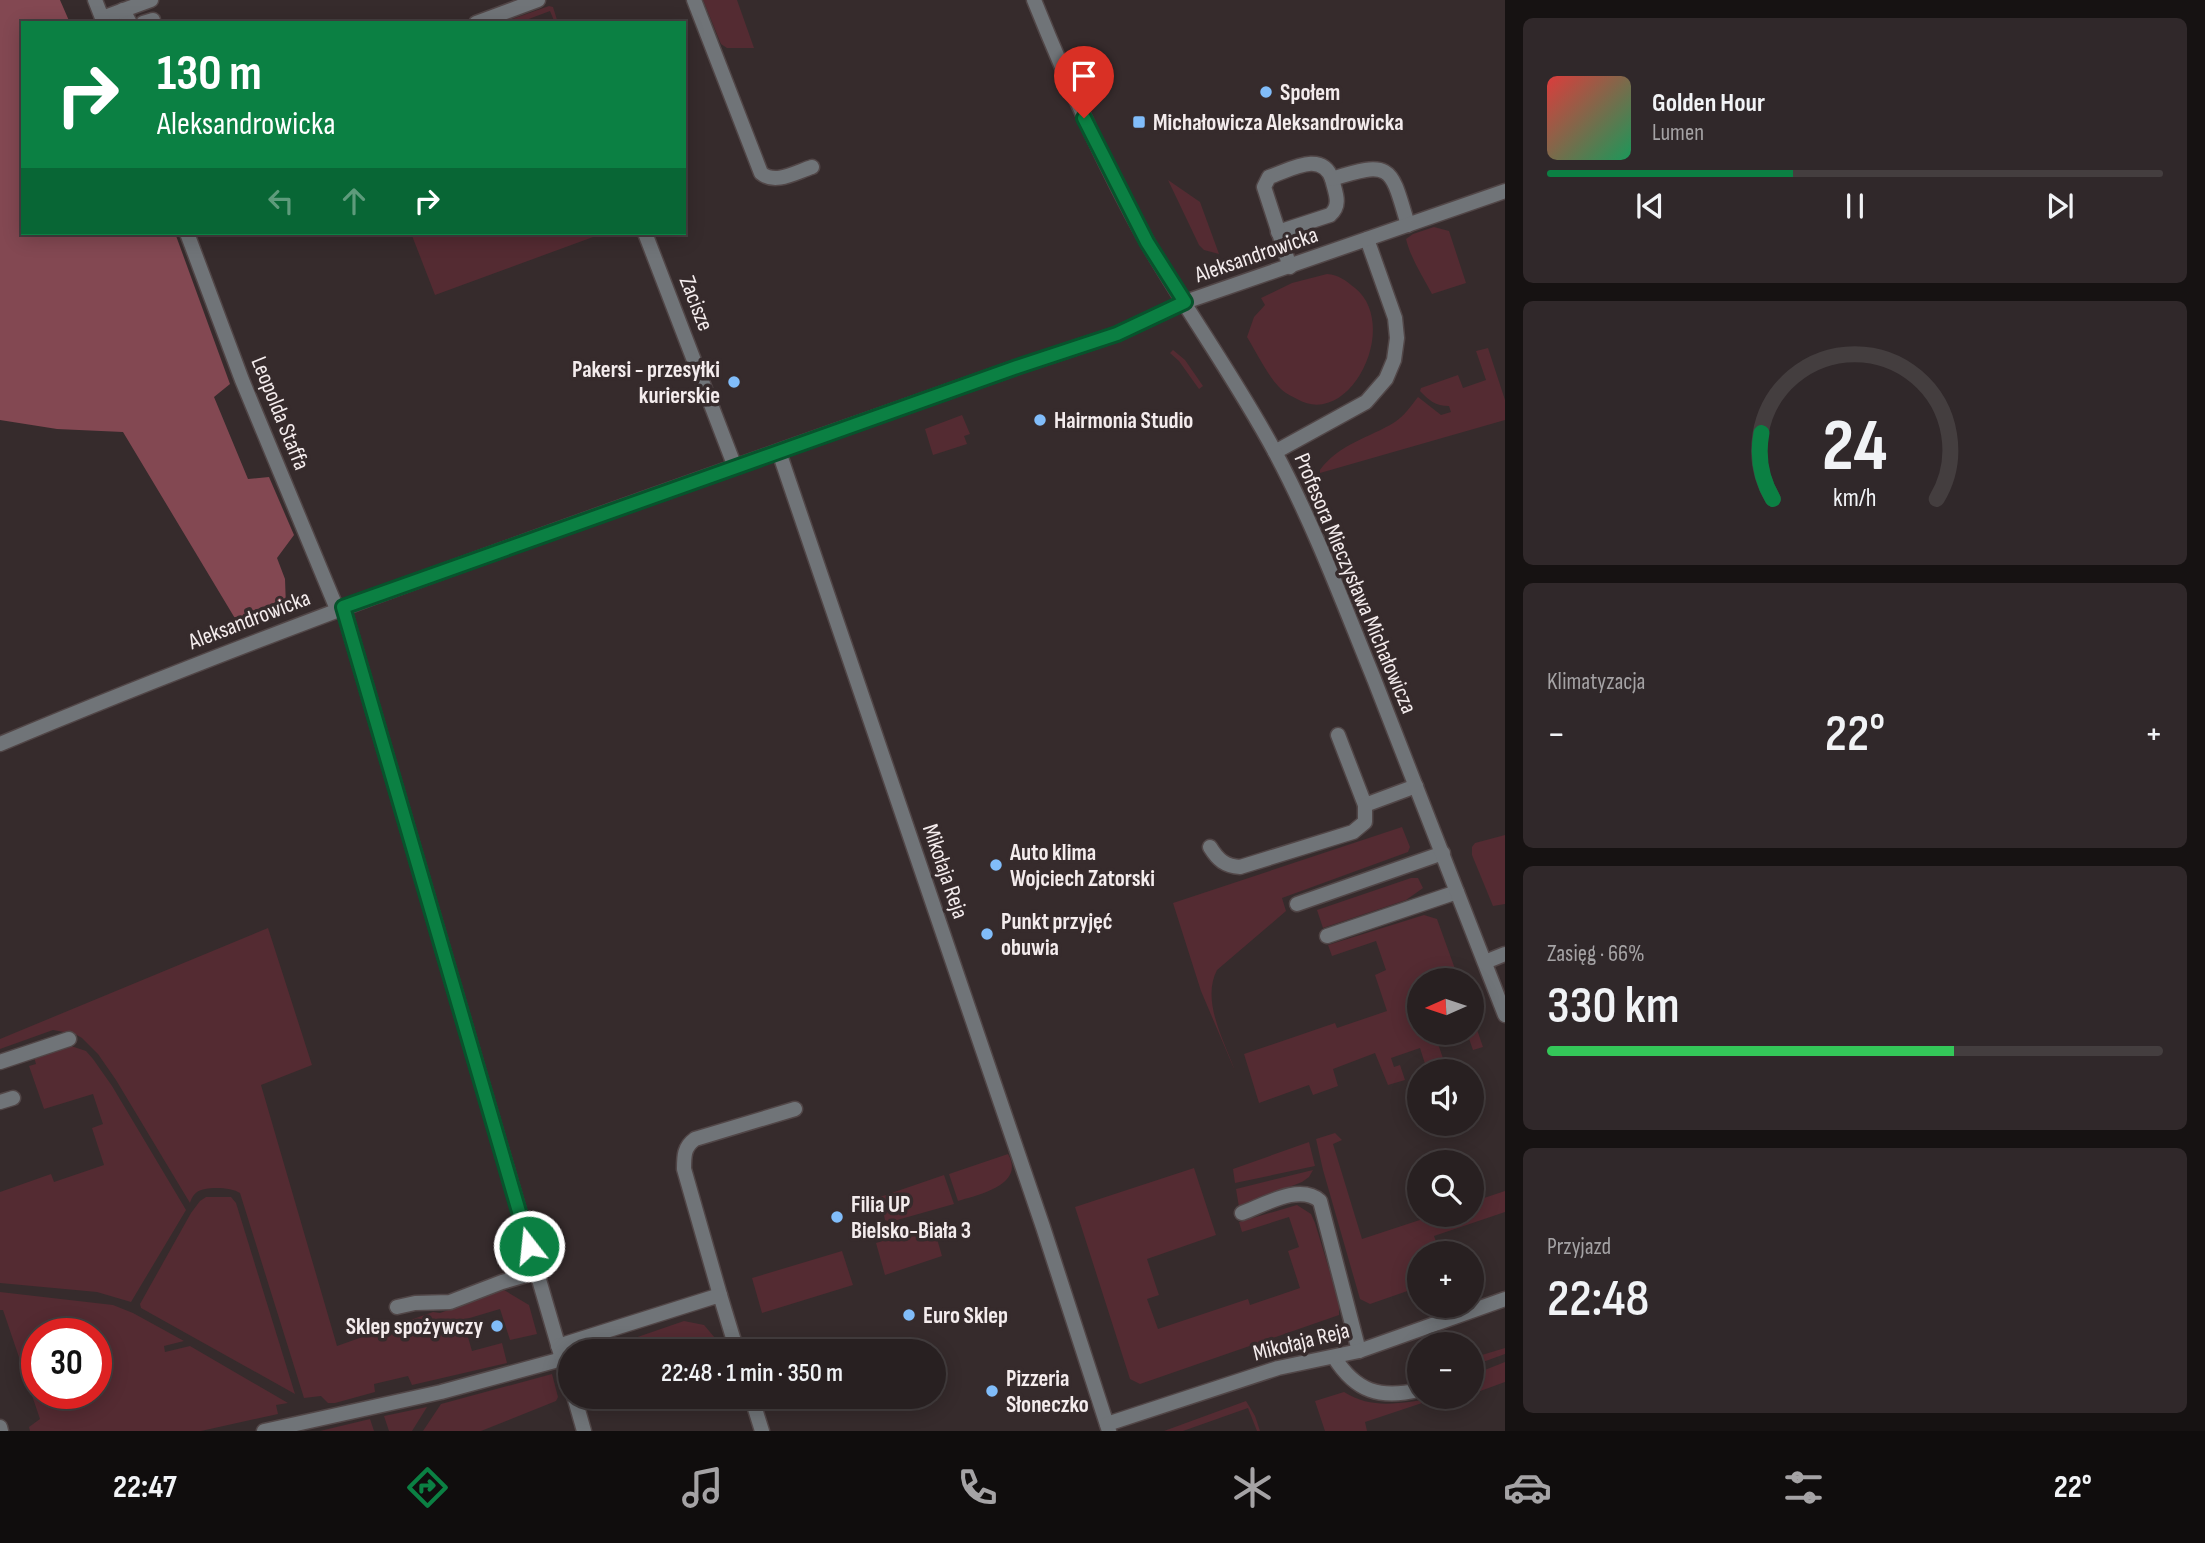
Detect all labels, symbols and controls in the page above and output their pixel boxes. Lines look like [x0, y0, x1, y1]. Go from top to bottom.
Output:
text: 130 m [157, 45, 262, 104]
pin [1054, 46, 1114, 118]
icon: right [42, 49, 133, 140]
icon: arrive [1065, 57, 1103, 95]
place label: Społem [1280, 79, 1340, 107]
marker: Społem [1258, 84, 1274, 100]
text: Golden Hour [1652, 88, 1765, 119]
text: Aleksandrowicka [157, 105, 336, 144]
place label: Michałowicza Aleksandrowicka [1153, 109, 1404, 137]
marker: Michałowicza Aleksandrowicka [1131, 114, 1147, 130]
text: Lumen [1652, 119, 1704, 147]
icon: left [262, 182, 300, 220]
icon: ahead [335, 182, 373, 220]
icon: right [408, 182, 446, 220]
icon: previous [1631, 187, 1669, 225]
icon: pause [1836, 187, 1874, 225]
icon: next [2041, 187, 2079, 225]
street label: Aleksandrowicka [1190, 221, 1322, 289]
street label: Zacisze [673, 272, 719, 335]
street label: Leopolda Staffa [245, 353, 316, 474]
place label: Pakersi - przesyłki kurierskie [572, 356, 720, 410]
marker: Pakersi - przesyłki kurierskie [726, 374, 742, 390]
text: 24 [1822, 403, 1888, 491]
place label: Hairmonia Studio [1054, 407, 1193, 435]
marker: Hairmonia Studio [1032, 412, 1048, 428]
street label: Profesora Mieczysława Michałowicza [1287, 449, 1423, 718]
text: km/h [1833, 483, 1877, 514]
street label: Aleksandrowicka [184, 584, 314, 656]
text: Klimatyzacja [1547, 668, 1645, 696]
text: 22° [1825, 703, 1885, 766]
text: − [1547, 712, 1566, 757]
text: + [2144, 712, 2163, 757]
street label: Mikołaja Reja [916, 820, 974, 922]
place label: Auto klima Wojciech Zatorski [1009, 839, 1155, 893]
marker: Auto klima Wojciech Zatorski [988, 857, 1004, 873]
place label: Punkt przyjęć obuwia [1001, 908, 1113, 962]
marker: Punkt przyjęć obuwia [979, 926, 995, 942]
text: Zasięg · 66% [1547, 940, 1645, 968]
north arrow [1407, 968, 1484, 1045]
map controls [1407, 968, 1484, 1409]
text: 330 km [1547, 975, 1680, 1038]
button: sound [1407, 1059, 1484, 1136]
button: search [1407, 1150, 1484, 1227]
place label: Filia UP Bielsko-Biała 3 [851, 1191, 971, 1245]
position arrow [492, 1209, 566, 1283]
marker: Filia UP Bielsko-Biała 3 [829, 1209, 845, 1225]
text: Przyjazd [1547, 1233, 1611, 1261]
button: + [1407, 1241, 1484, 1318]
text: 22:48 [1547, 1268, 1649, 1331]
place label: Euro Sklep [923, 1302, 1008, 1330]
marker: Euro Sklep [901, 1307, 917, 1323]
place label: Sklep spożywczy [346, 1313, 483, 1341]
street label: Mikołaja Reja [1250, 1316, 1352, 1367]
speed limit sign: 30 [21, 1318, 112, 1409]
marker: Sklep spożywczy [489, 1318, 505, 1334]
button: − [1407, 1332, 1484, 1409]
text: 22:48 · 1 min · 350 m [661, 1358, 843, 1389]
place label: Pizzeria Słoneczko [1006, 1365, 1089, 1419]
marker: Pizzeria Słoneczko [984, 1383, 1000, 1399]
icon: directions [403, 1463, 452, 1512]
icon: music [678, 1463, 727, 1512]
icon: phone [953, 1463, 1002, 1512]
icon: climate [1228, 1463, 1277, 1512]
icon: car [1503, 1463, 1552, 1512]
icon: filters [1779, 1463, 1828, 1512]
text: 22:47 [113, 1468, 177, 1507]
text: 22° [2054, 1468, 2092, 1507]

